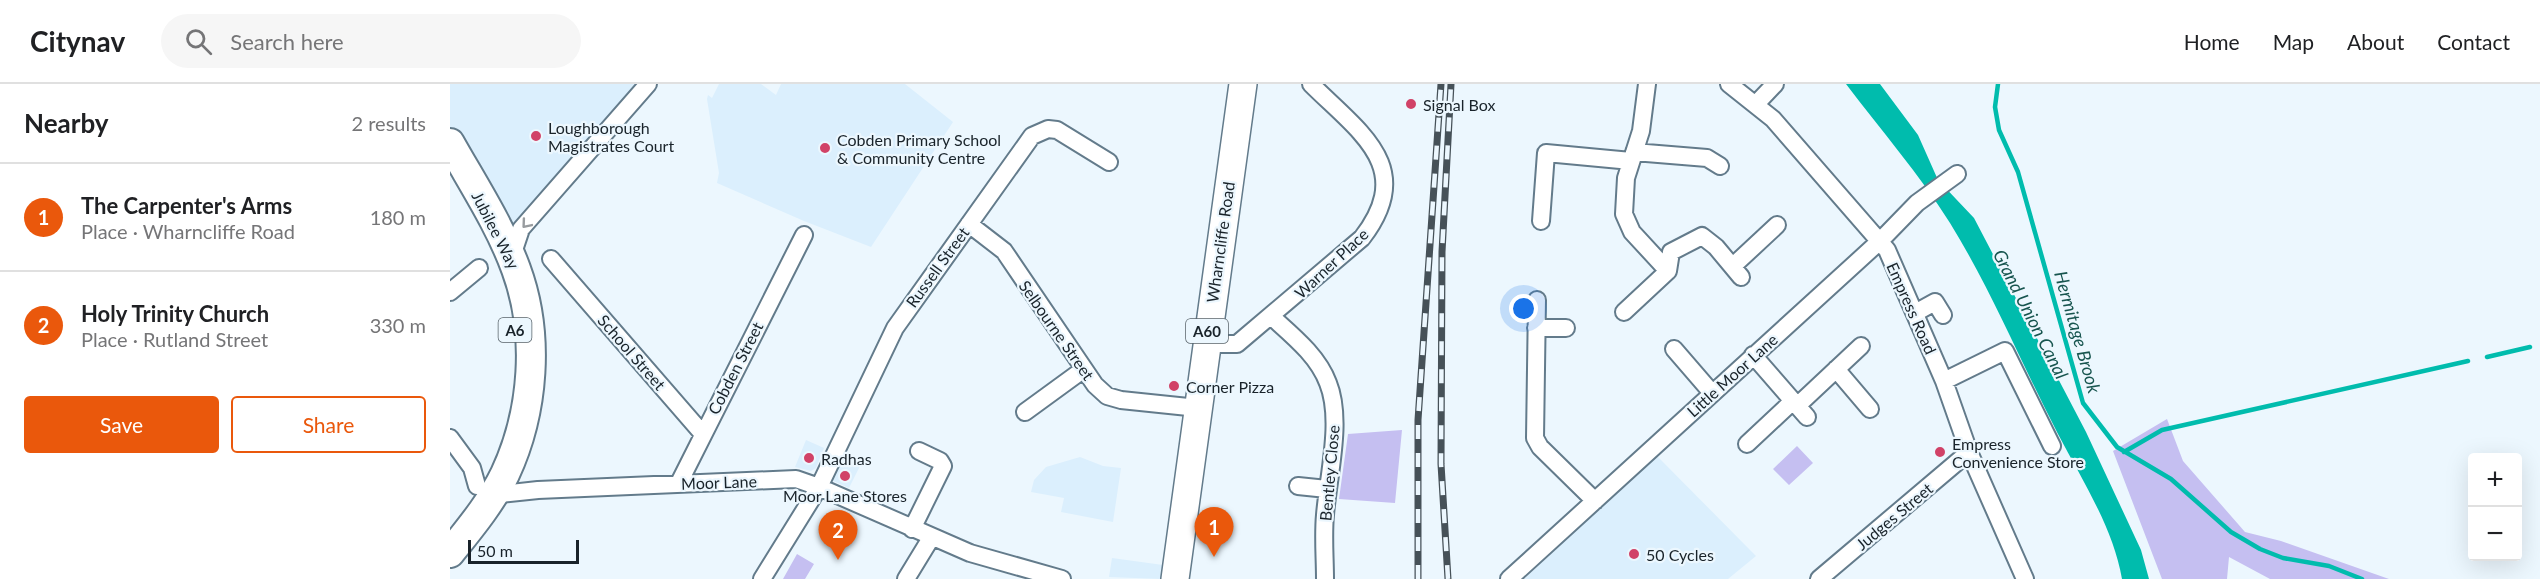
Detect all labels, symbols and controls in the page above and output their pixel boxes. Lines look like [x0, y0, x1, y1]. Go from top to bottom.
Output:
search box [161, 14, 581, 68]
text: Citynav [30, 24, 125, 58]
icon: search [182, 25, 215, 58]
text: Search here [230, 28, 344, 55]
text: Home [2184, 29, 2240, 54]
text: Map [2273, 29, 2314, 54]
text: About [2347, 29, 2404, 54]
text: Contact [2437, 29, 2510, 54]
place label: Signal Box [1423, 95, 1495, 114]
marker: Signal Box [1404, 97, 1418, 111]
text: Nearby [24, 107, 109, 139]
text: 2 results [351, 111, 426, 135]
place label: Loughborough Magistrates Court [548, 118, 674, 155]
marker: Loughborough Magistrates Court [529, 129, 543, 143]
place label: Cobden Primary School & Community Centre [837, 130, 1001, 167]
marker: Cobden Primary School & Community Centre [818, 141, 832, 155]
street label: Wharncliffe Road [1202, 180, 1238, 304]
street label: Jubilee Way [468, 188, 524, 273]
text: The Carpenter's Arms [81, 192, 292, 219]
text: 1 [38, 205, 49, 229]
text: 180 m [370, 205, 426, 229]
one-way arrow [522, 217, 533, 228]
text: Place · Wharncliffe Road [81, 219, 295, 243]
street label: Russell Street [901, 223, 973, 311]
street label: Warner Place [1290, 224, 1372, 302]
water label: Grand Union Canal [1989, 246, 2073, 382]
street label: Empress Road [1883, 259, 1941, 357]
water label: Hermitage Brook [2050, 268, 2106, 396]
street label: Selbourne Street [1016, 277, 1099, 384]
your location [1509, 294, 1538, 323]
text: Holy Trinity Church [81, 300, 269, 327]
street label: School Street [594, 311, 670, 394]
text: 2 [38, 313, 49, 337]
text: 330 m [370, 313, 426, 337]
road number: A6 [498, 318, 532, 342]
street label: Cobden Street [704, 318, 767, 417]
road number: A60 [1186, 319, 1228, 343]
text: Place · Rutland Street [81, 327, 268, 351]
street label: Little Moor Lane [1683, 329, 1781, 421]
place label: Corner Pizza [1186, 377, 1274, 396]
marker: Corner Pizza [1167, 379, 1181, 393]
button: Save [24, 396, 219, 453]
button: Share [231, 396, 426, 453]
street label: Bentley Close [1315, 424, 1343, 522]
place label: Empress Convenience Store [1952, 434, 2084, 471]
marker: Empress Convenience Store [1933, 445, 1947, 459]
place label: Radhas [821, 449, 872, 468]
marker: Radhas [802, 451, 816, 465]
map controls [2468, 453, 2522, 561]
button: + [2468, 453, 2522, 507]
marker: Moor Lane Stores [838, 469, 852, 483]
street label: Moor Lane [681, 471, 757, 493]
street label: Judges Street [1852, 478, 1936, 554]
place label: Moor Lane Stores [783, 486, 907, 505]
button: − [2468, 507, 2522, 561]
pin: 1 [1194, 508, 1233, 557]
pin: 2 [818, 510, 858, 560]
scale bar [468, 537, 579, 564]
text: 50 m [477, 541, 513, 560]
place label: 50 Cycles [1646, 545, 1714, 564]
marker: 50 Cycles [1627, 547, 1641, 561]

